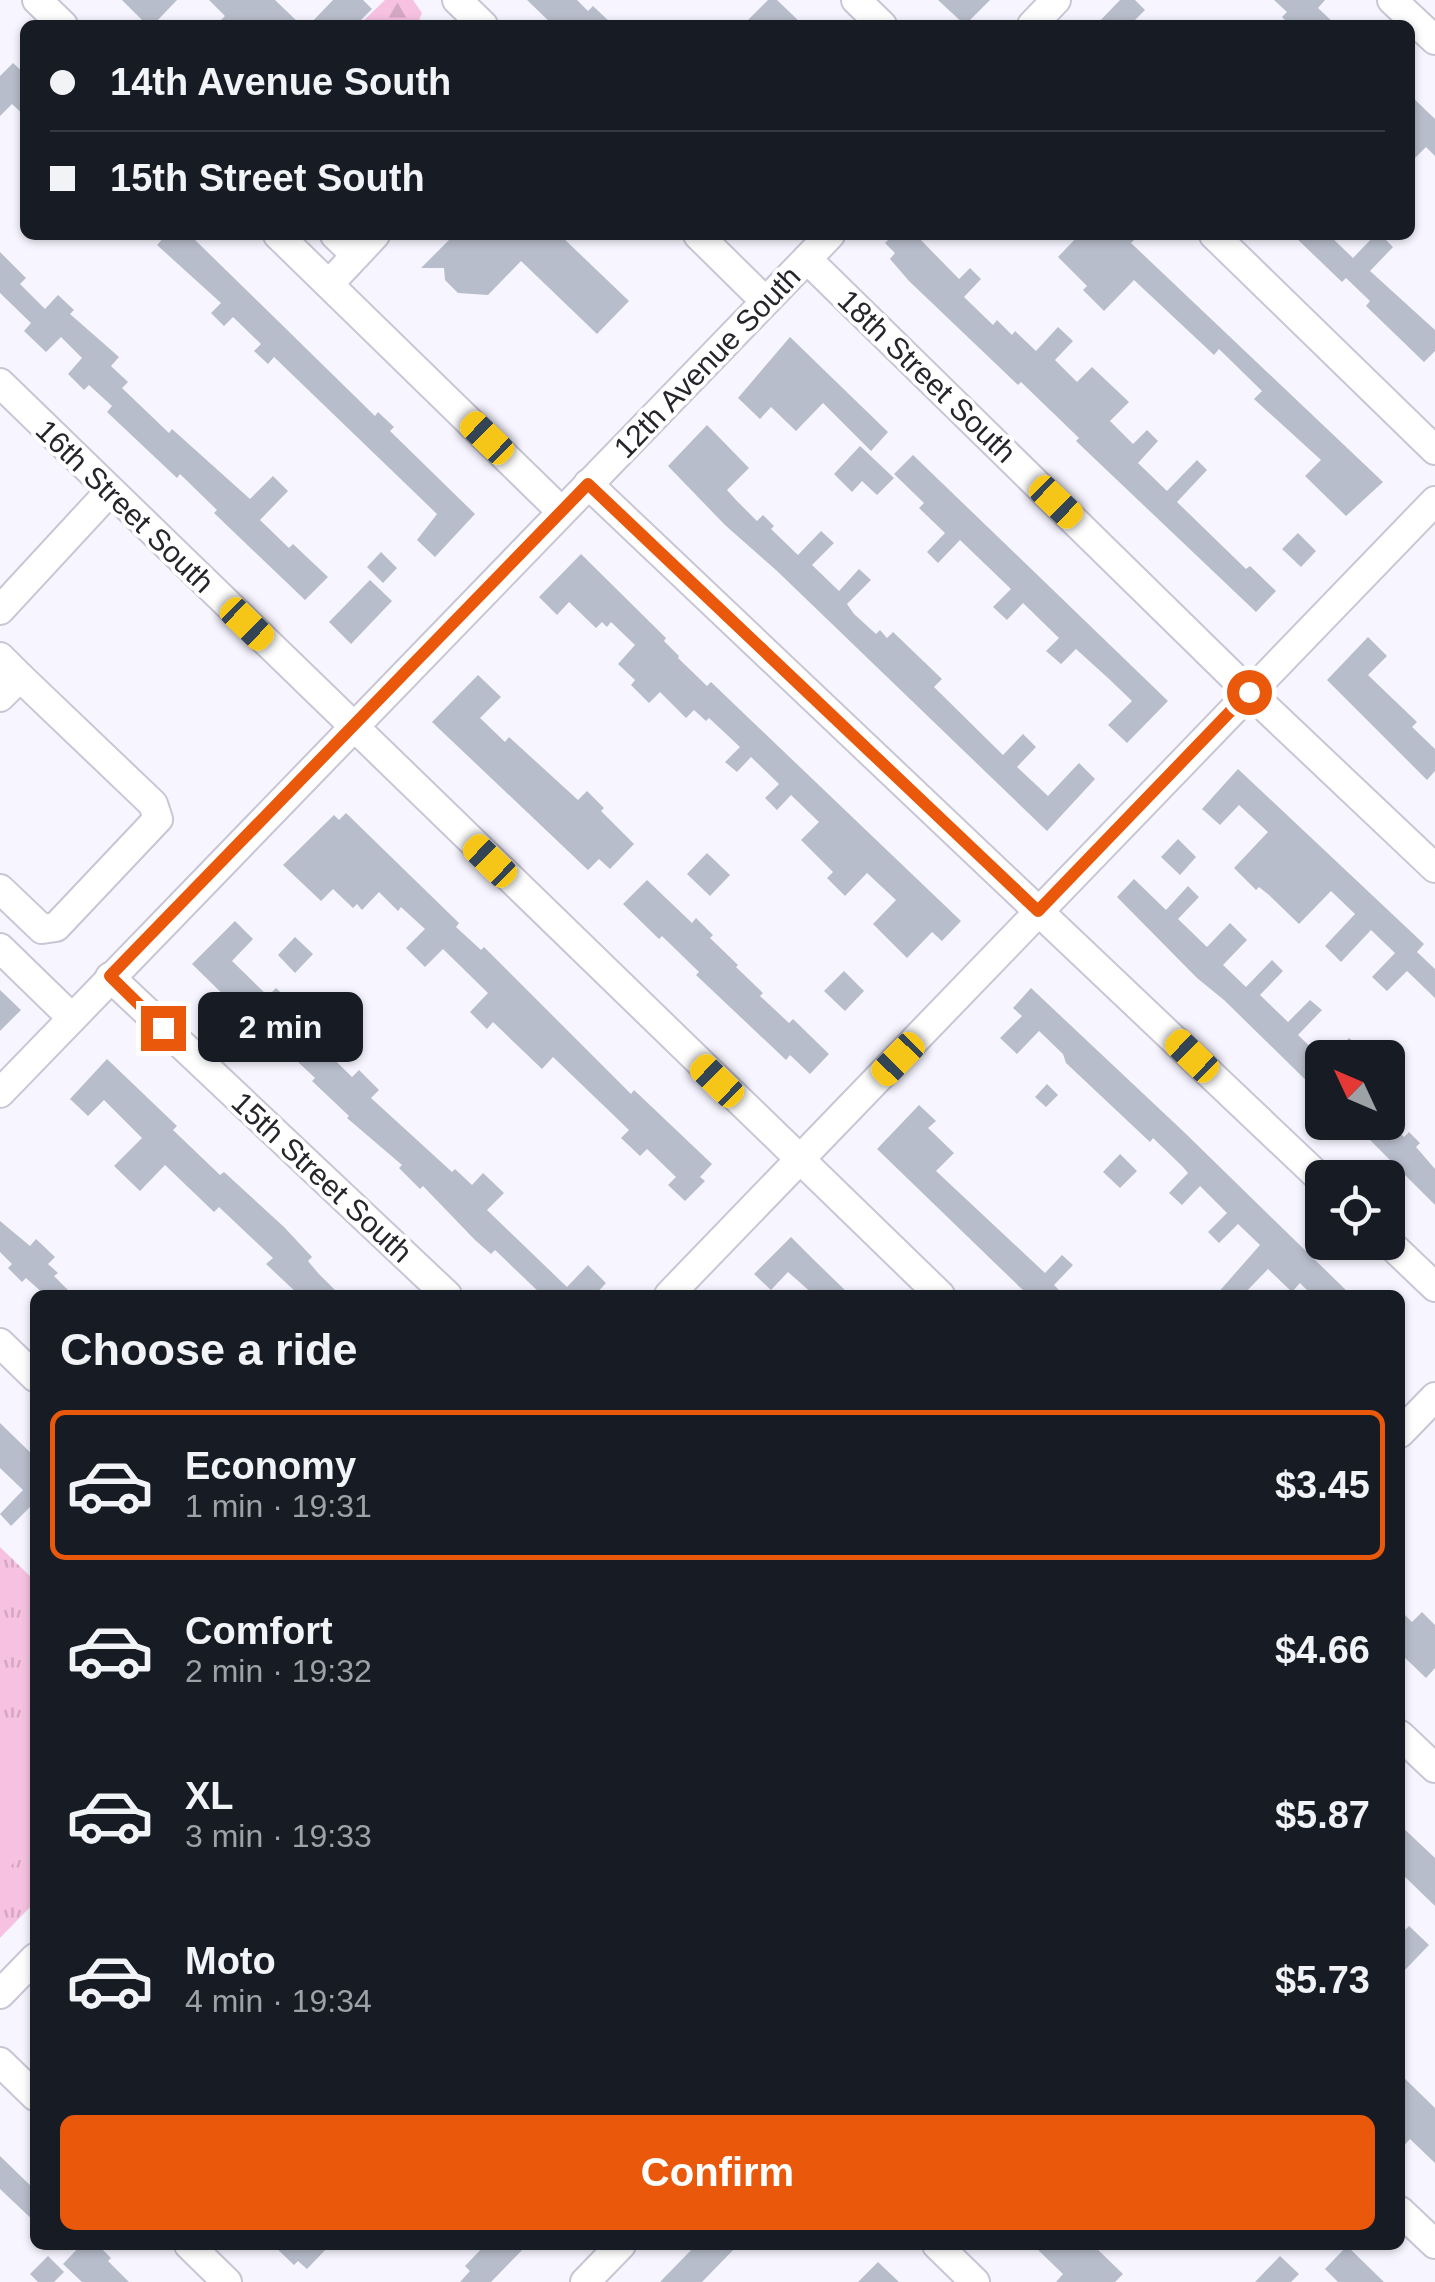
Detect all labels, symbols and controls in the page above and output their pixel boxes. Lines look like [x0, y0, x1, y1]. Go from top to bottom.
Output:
text: 14th Avenue South [110, 61, 451, 103]
text: 15th Street South [110, 157, 425, 199]
street label: 12th Avenue South [607, 260, 807, 464]
street label: 18th Street South [832, 283, 1022, 469]
car [455, 406, 519, 470]
street label: 16th Street South [30, 413, 220, 599]
car [1024, 470, 1088, 534]
car [215, 592, 279, 656]
route start [1227, 670, 1272, 715]
car [458, 829, 522, 893]
callout: 2 min [198, 993, 363, 1063]
route end [141, 1006, 186, 1051]
text: 2 min [239, 1009, 322, 1045]
car [1160, 1024, 1224, 1088]
car [866, 1027, 930, 1091]
north arrow [1305, 1040, 1405, 1140]
map controls [1305, 1040, 1405, 1260]
car [685, 1049, 749, 1113]
street label: 15th Street South [225, 1085, 419, 1269]
button: locate [1305, 1160, 1405, 1260]
text: Choose a ride [60, 1324, 358, 1375]
icon: car [65, 1440, 155, 1530]
text: Economy [185, 1445, 356, 1487]
text: $3.45 [1275, 1464, 1370, 1506]
text: 1 min · 19:31 [185, 1488, 372, 1524]
icon: car [65, 1605, 155, 1695]
text: Comfort [185, 1610, 333, 1652]
text: $4.66 [1275, 1629, 1370, 1671]
text: 2 min · 19:32 [185, 1653, 372, 1689]
icon: car [65, 1770, 155, 1860]
text: XL [185, 1775, 234, 1817]
text: $5.87 [1275, 1794, 1370, 1836]
text: 3 min · 19:33 [185, 1818, 372, 1854]
icon: car [65, 1935, 155, 2025]
text: Moto [185, 1940, 276, 1982]
text: $5.73 [1275, 1959, 1370, 2001]
text: 4 min · 19:34 [185, 1983, 372, 2019]
button: Confirm [60, 2115, 1375, 2230]

